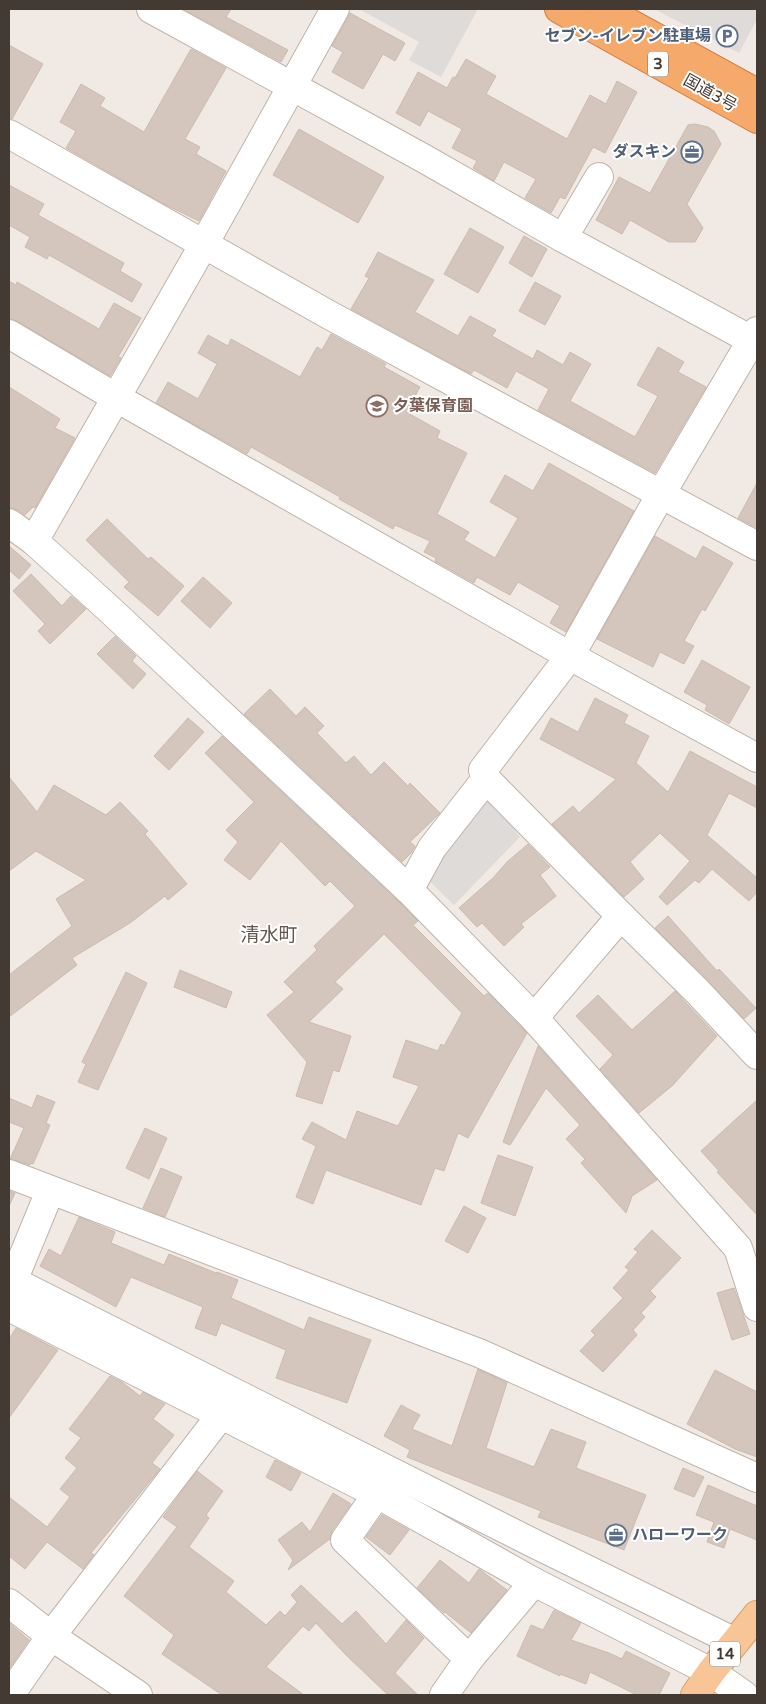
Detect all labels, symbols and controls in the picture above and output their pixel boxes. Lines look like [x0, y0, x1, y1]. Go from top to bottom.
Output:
parking icon: セブン-イレブン駐車場 [715, 24, 739, 48]
place label: セブン-イレブン駐車場 [544, 26, 711, 46]
road number: 3 [648, 52, 668, 76]
street label: 国道3号 [680, 70, 740, 116]
office icon: ダスキン [680, 140, 704, 164]
place label: ダスキン [612, 142, 676, 162]
school or university icon: 夕葉保育園 [365, 394, 389, 418]
place label: 夕葉保育園 [393, 396, 473, 416]
district label: 清水町 [240, 924, 298, 946]
office icon: ハローワーク [604, 1523, 628, 1547]
place label: ハローワーク [632, 1525, 728, 1545]
road number: 14 [710, 1642, 740, 1666]

